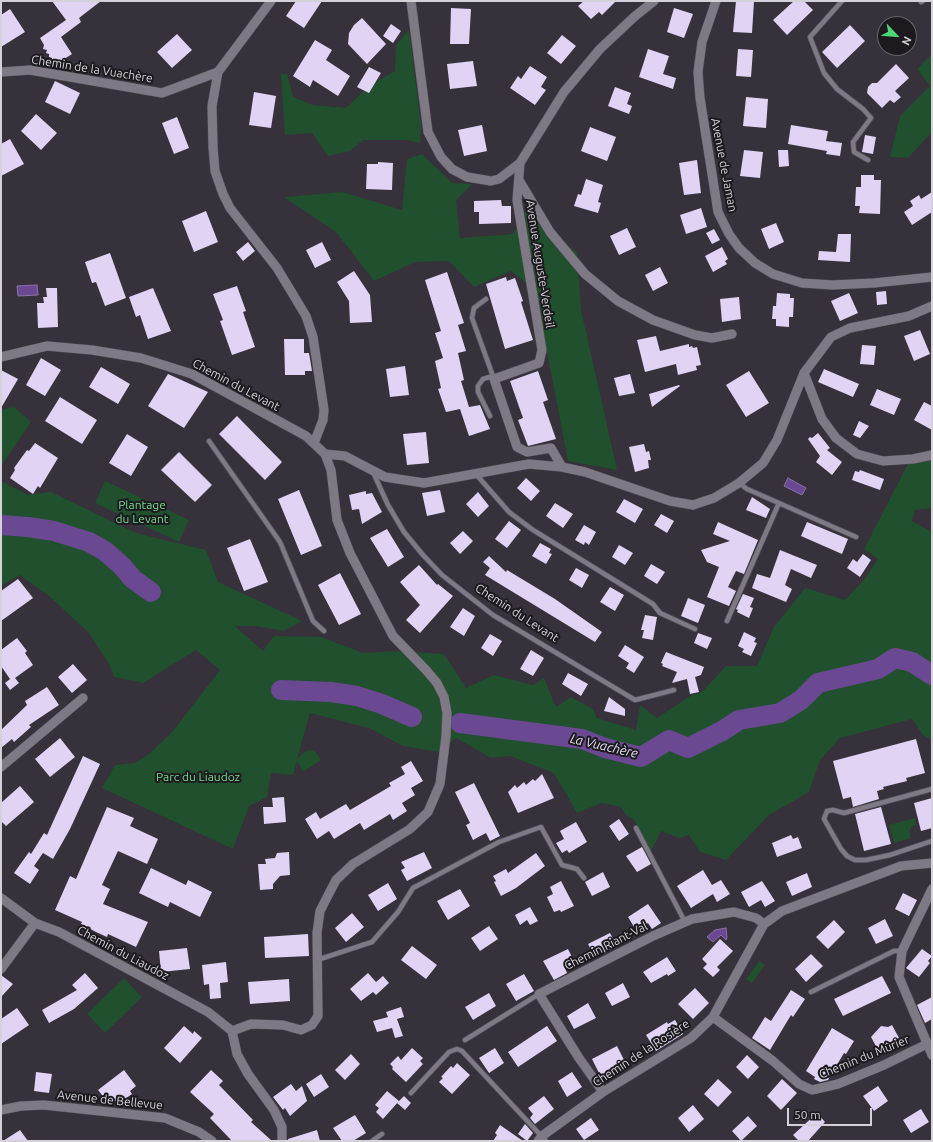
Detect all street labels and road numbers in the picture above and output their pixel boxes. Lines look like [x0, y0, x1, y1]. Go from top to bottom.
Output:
street label: Chemin de la Vuachère [30, 52, 154, 86]
street label: Avenue de Jaman [708, 117, 740, 213]
street label: Avenue Auguste-Verdeil [523, 199, 557, 329]
street label: Chemin du Levant [190, 356, 282, 414]
street label: Chemin du Levant [473, 581, 561, 645]
street label: Chemin Riant-Val [562, 919, 650, 973]
street label: Chemin du Liaudoz [75, 923, 171, 983]
street label: Chemin de la Rosière [590, 1016, 692, 1090]
street label: Chemin du Mûrier [817, 1032, 911, 1082]
street label: Avenue de Bellevue [57, 1087, 163, 1113]

